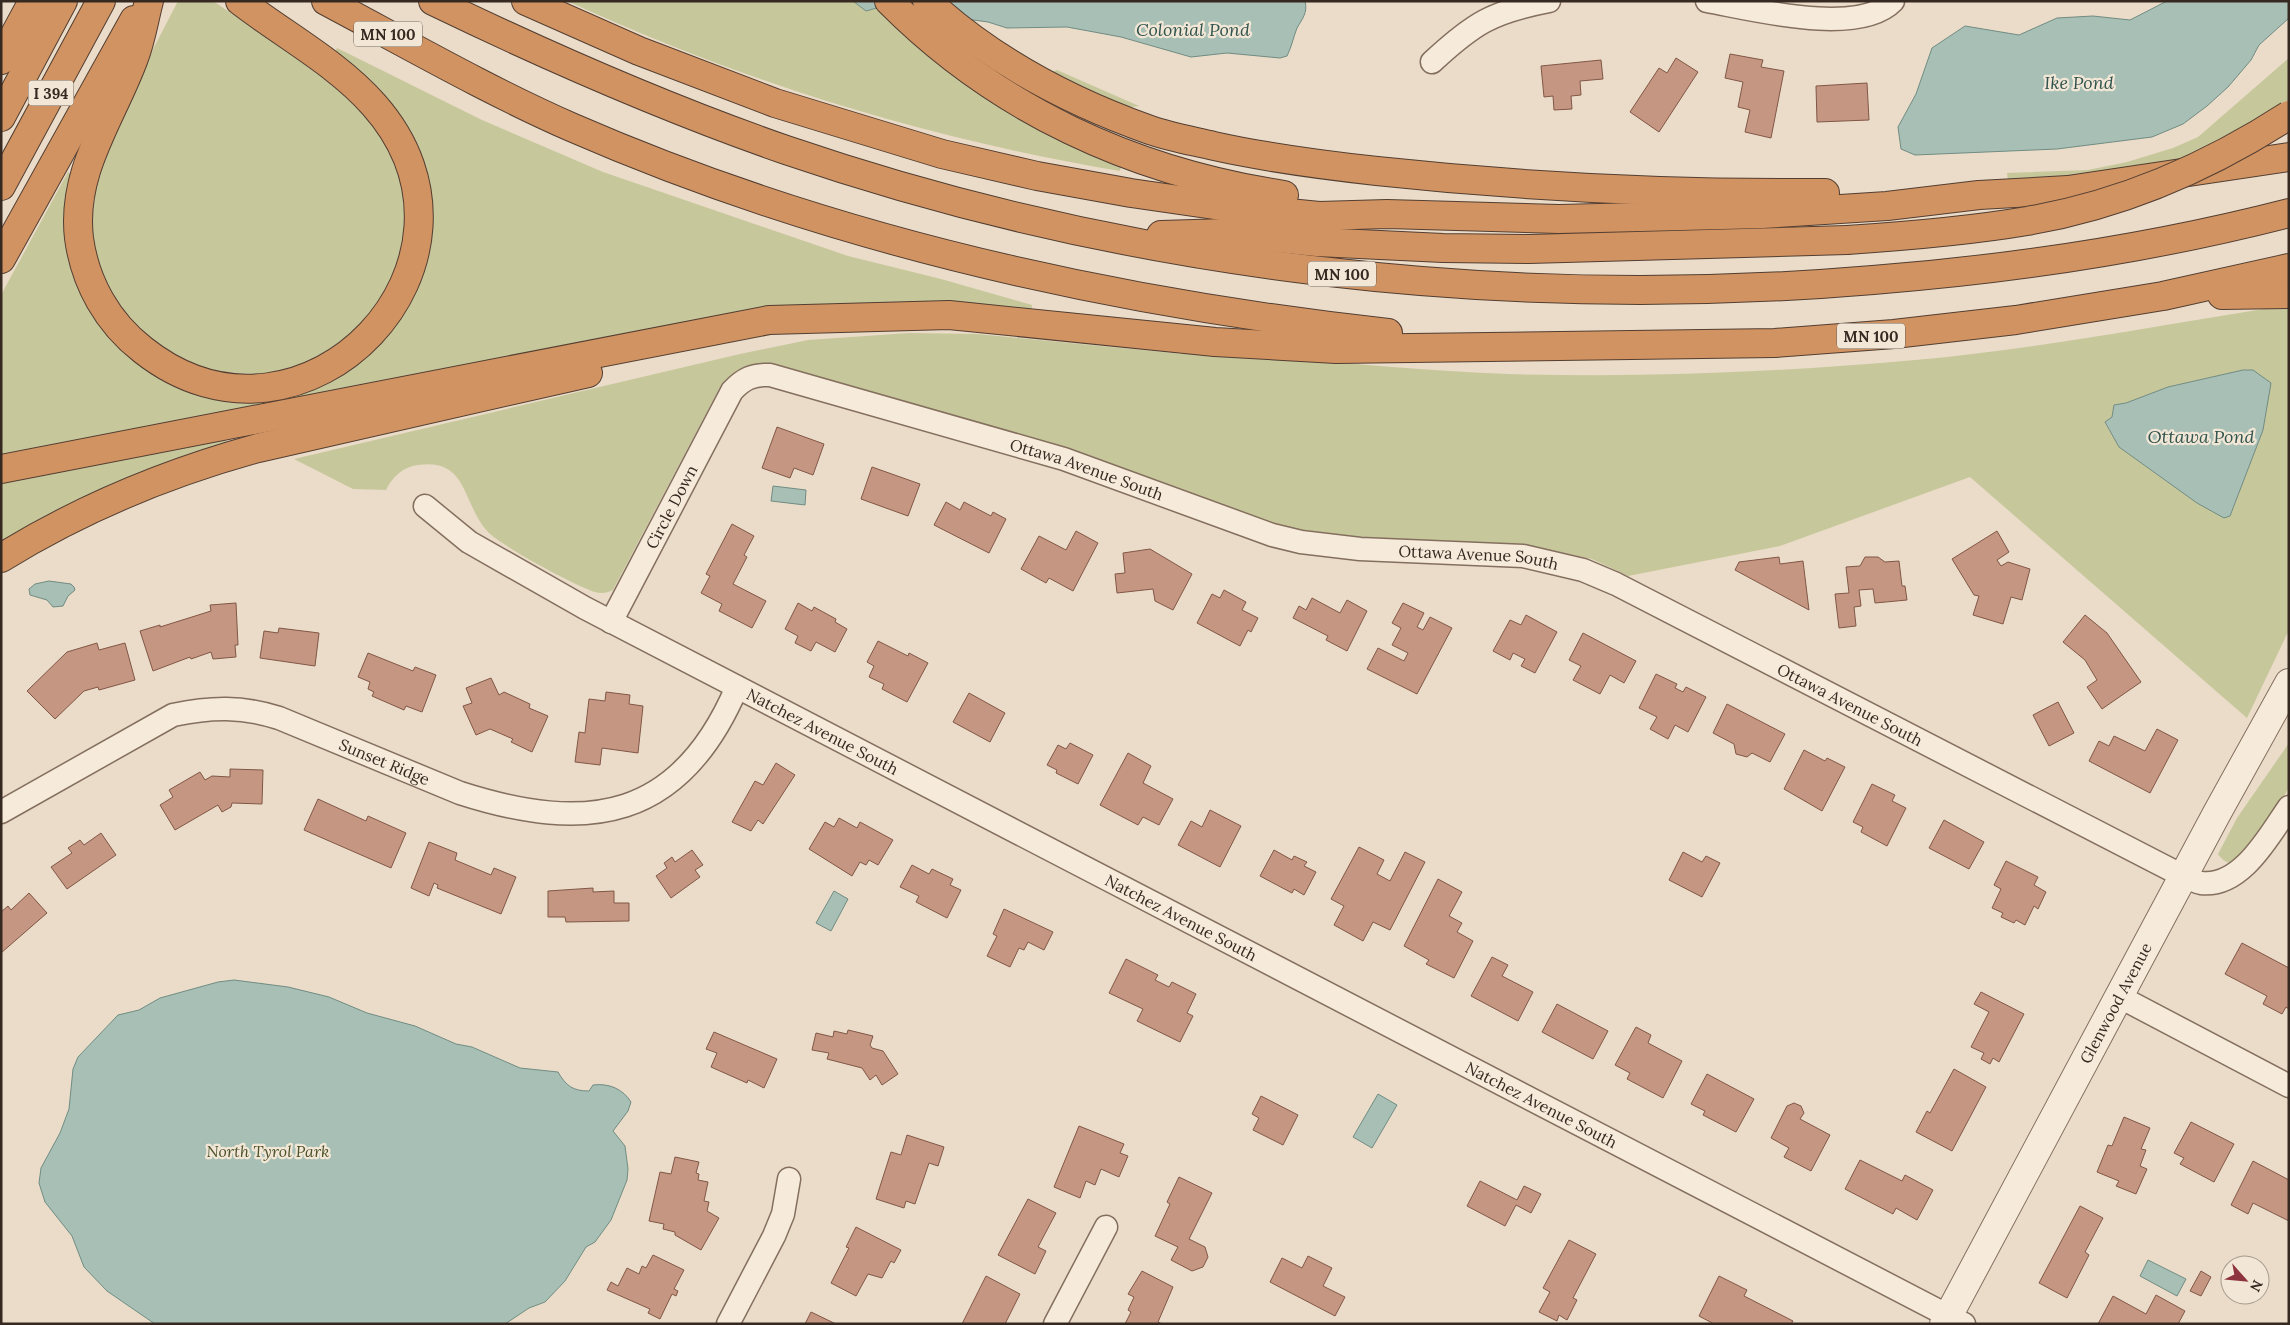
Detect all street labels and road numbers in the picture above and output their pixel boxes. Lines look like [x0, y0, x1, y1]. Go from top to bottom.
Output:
road number: MN 100 [354, 22, 422, 46]
road number: I 394 [28, 80, 74, 106]
road number: MN 100 [1308, 262, 1376, 286]
road number: MN 100 [1837, 324, 1905, 348]
street label: Ottawa Avenue South [1008, 434, 1166, 505]
street label: Circle Down [641, 461, 702, 552]
street label: Ottawa Avenue South [1398, 541, 1561, 574]
street label: Ottawa Avenue South [1774, 659, 1927, 750]
street label: Natchez Avenue South [743, 684, 902, 779]
street label: Sunset Ridge [336, 734, 433, 789]
street label: Natchez Avenue South [1102, 870, 1261, 965]
street label: Glenwood Avenue [2075, 939, 2156, 1067]
street label: Natchez Avenue South [1462, 1057, 1621, 1152]

